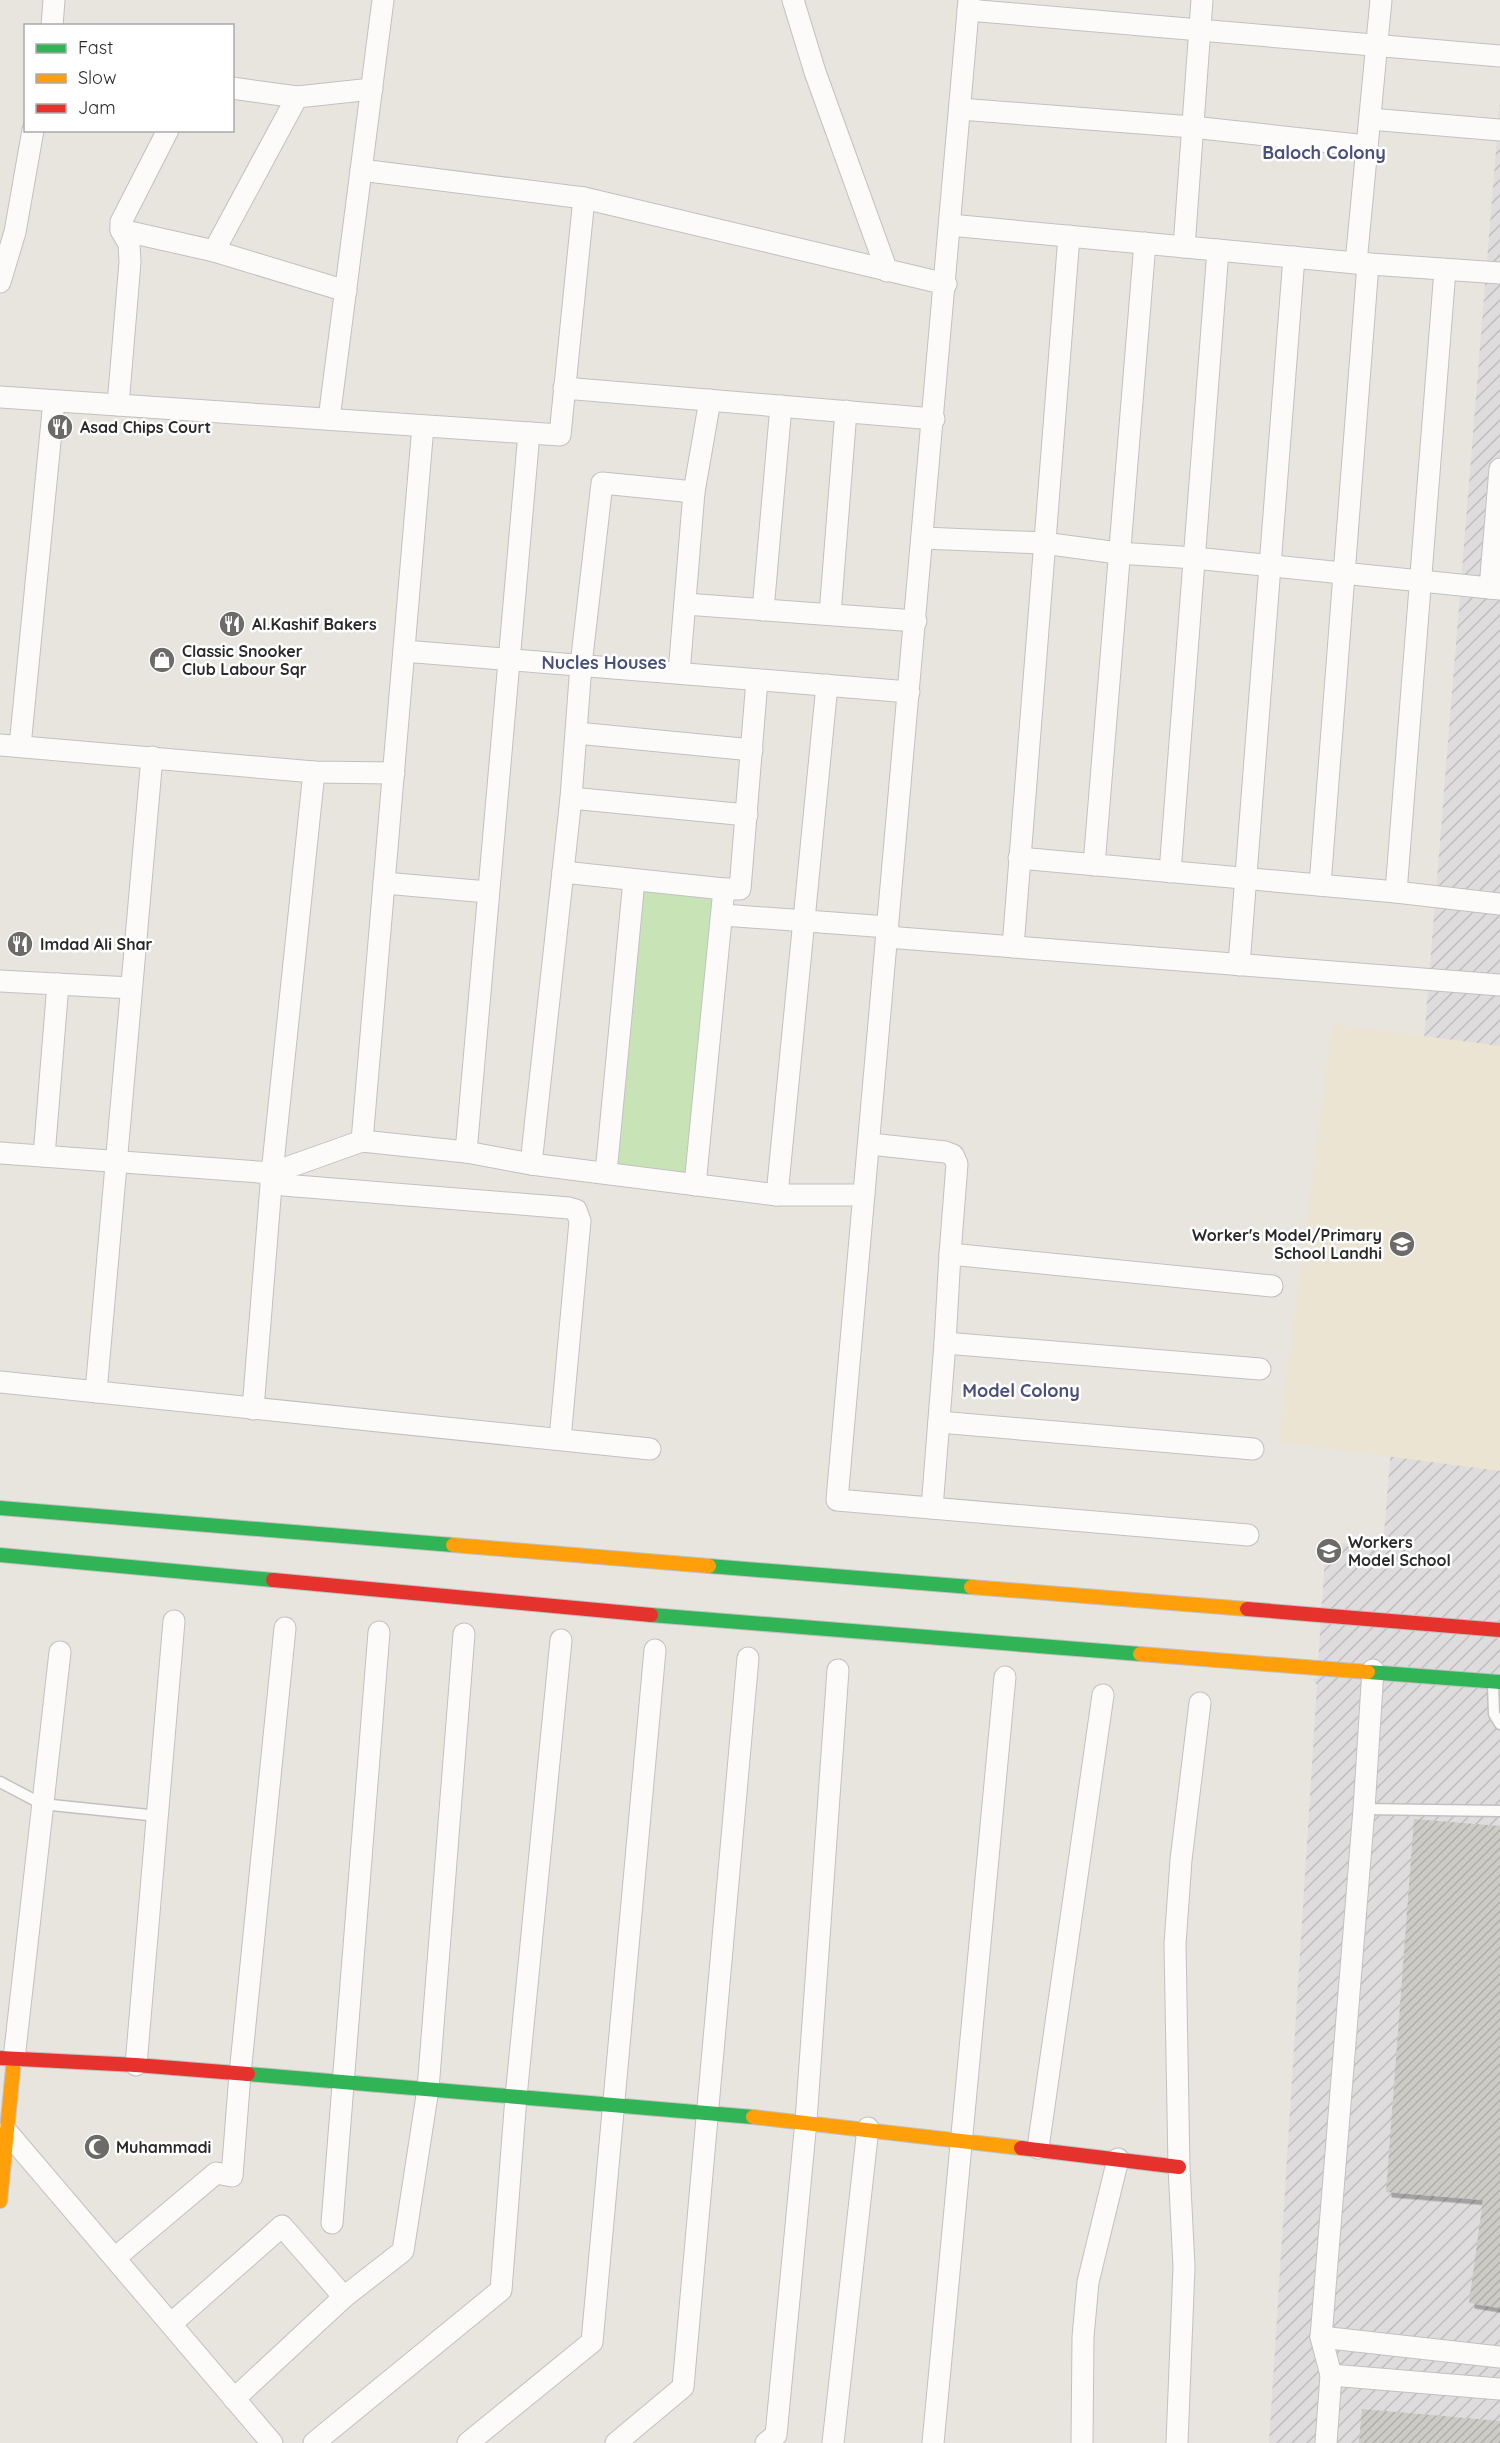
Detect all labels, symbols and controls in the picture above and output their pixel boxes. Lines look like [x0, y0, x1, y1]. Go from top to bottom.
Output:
legend [24, 24, 234, 132]
text: Fast [78, 36, 113, 59]
text: Slow [78, 66, 116, 89]
text: Jam [78, 96, 116, 119]
district label: Baloch Colony [1262, 141, 1386, 164]
restaurant icon: Asad Chips Court [45, 412, 75, 442]
place label: Asad Chips Court [80, 417, 211, 437]
restaurant icon: Al.Kashif Bakers [217, 609, 247, 639]
place label: Al.Kashif Bakers [252, 614, 377, 634]
place label: Classic Snooker Club Labour Sqr [182, 641, 307, 679]
shop icon: Classic Snooker Club Labour Sqr [147, 645, 177, 675]
district label: Nucles Houses [542, 651, 667, 674]
restaurant icon: Imdad Ali Shar [5, 929, 35, 959]
place label: Imdad Ali Shar [40, 934, 153, 954]
place label: Worker's Model/Primary School Landhi [1192, 1225, 1382, 1263]
school or university icon: Worker's Model/Primary School Landhi [1387, 1229, 1417, 1259]
district label: Model Colony [962, 1379, 1080, 1402]
place label: Workers Model School [1348, 1532, 1451, 1570]
school or university icon: Workers Model School [1314, 1536, 1344, 1566]
mosque icon: Muhammadi [82, 2132, 112, 2162]
place label: Muhammadi [116, 2137, 211, 2157]

